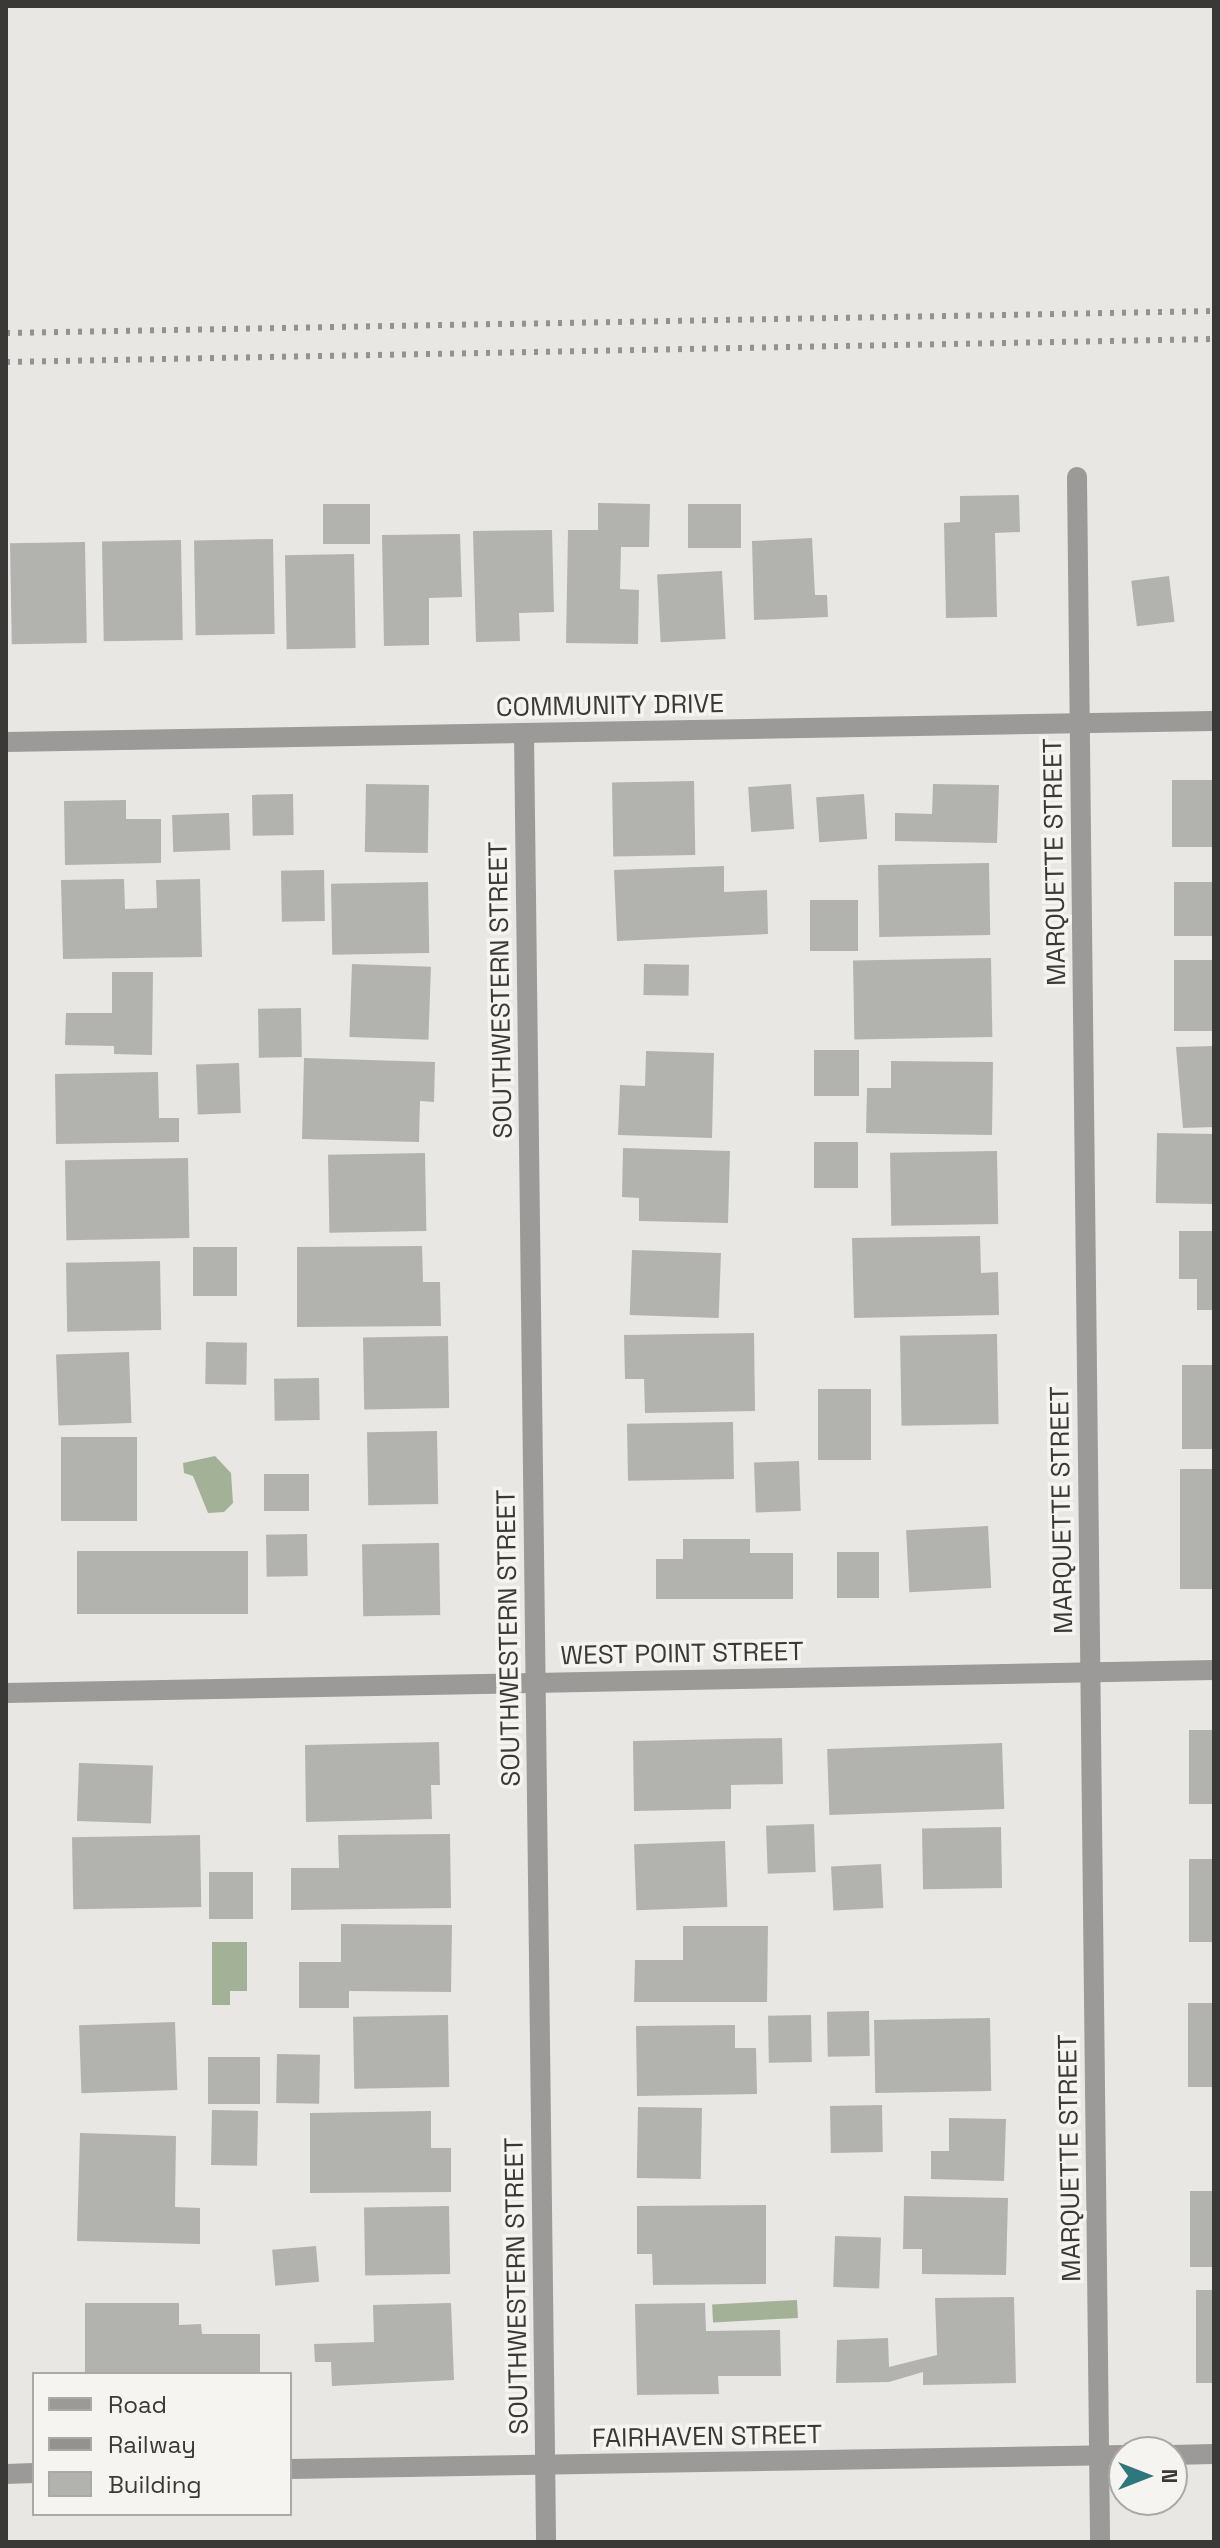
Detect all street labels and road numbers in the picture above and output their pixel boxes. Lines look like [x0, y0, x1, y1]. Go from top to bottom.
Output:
street label: COMMUNITY DRIVE [495, 688, 725, 724]
street label: MARQUETTE STREET [1037, 738, 1073, 986]
street label: SOUTHWESTERN STREET [483, 841, 519, 1139]
street label: MARQUETTE STREET [1044, 1386, 1080, 1634]
street label: SOUTHWESTERN STREET [491, 1489, 527, 1787]
street label: WEST POINT STREET [559, 1636, 805, 1672]
street label: MARQUETTE STREET [1052, 2034, 1088, 2282]
street label: SOUTHWESTERN STREET [499, 2137, 535, 2435]
street label: FAIRHAVEN STREET [592, 2419, 822, 2455]

